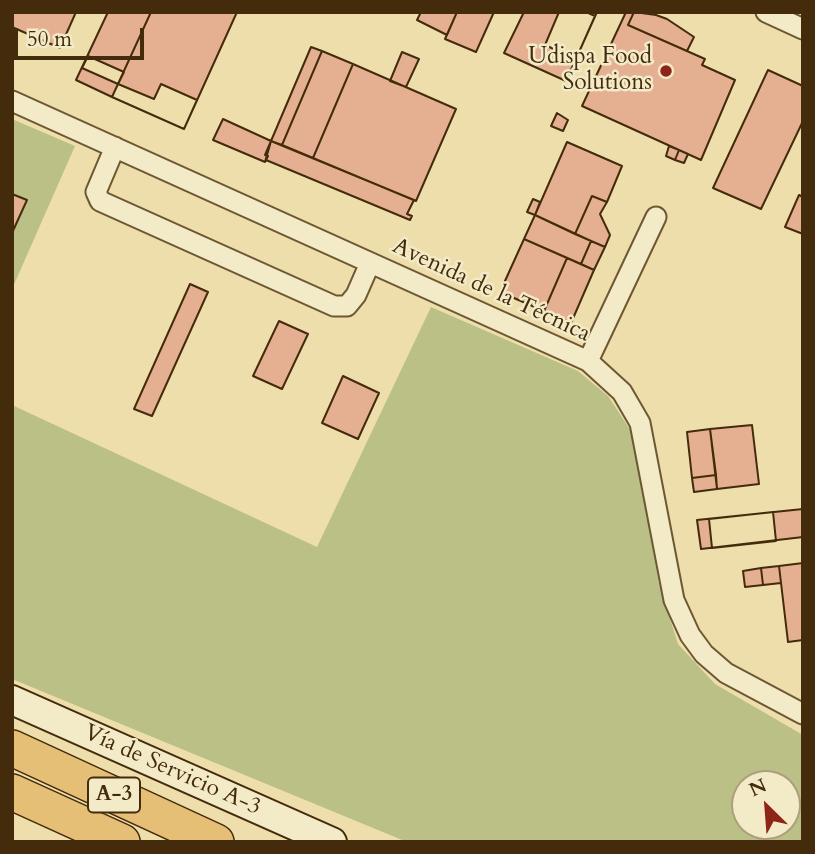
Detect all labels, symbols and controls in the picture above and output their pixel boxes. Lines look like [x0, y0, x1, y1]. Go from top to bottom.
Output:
scale bar [18, 14, 147, 58]
text: 50 m [27, 25, 72, 54]
place label: Udispa Food Solutions [528, 44, 652, 98]
marker: Udispa Food Solutions [658, 63, 674, 79]
street label: Avenida de la Técnica [388, 233, 594, 349]
street label: Vía de Servicio A-3 [79, 720, 265, 822]
north arrow [731, 770, 801, 840]
text: N [745, 773, 771, 803]
road number: A-3 [88, 778, 140, 812]

